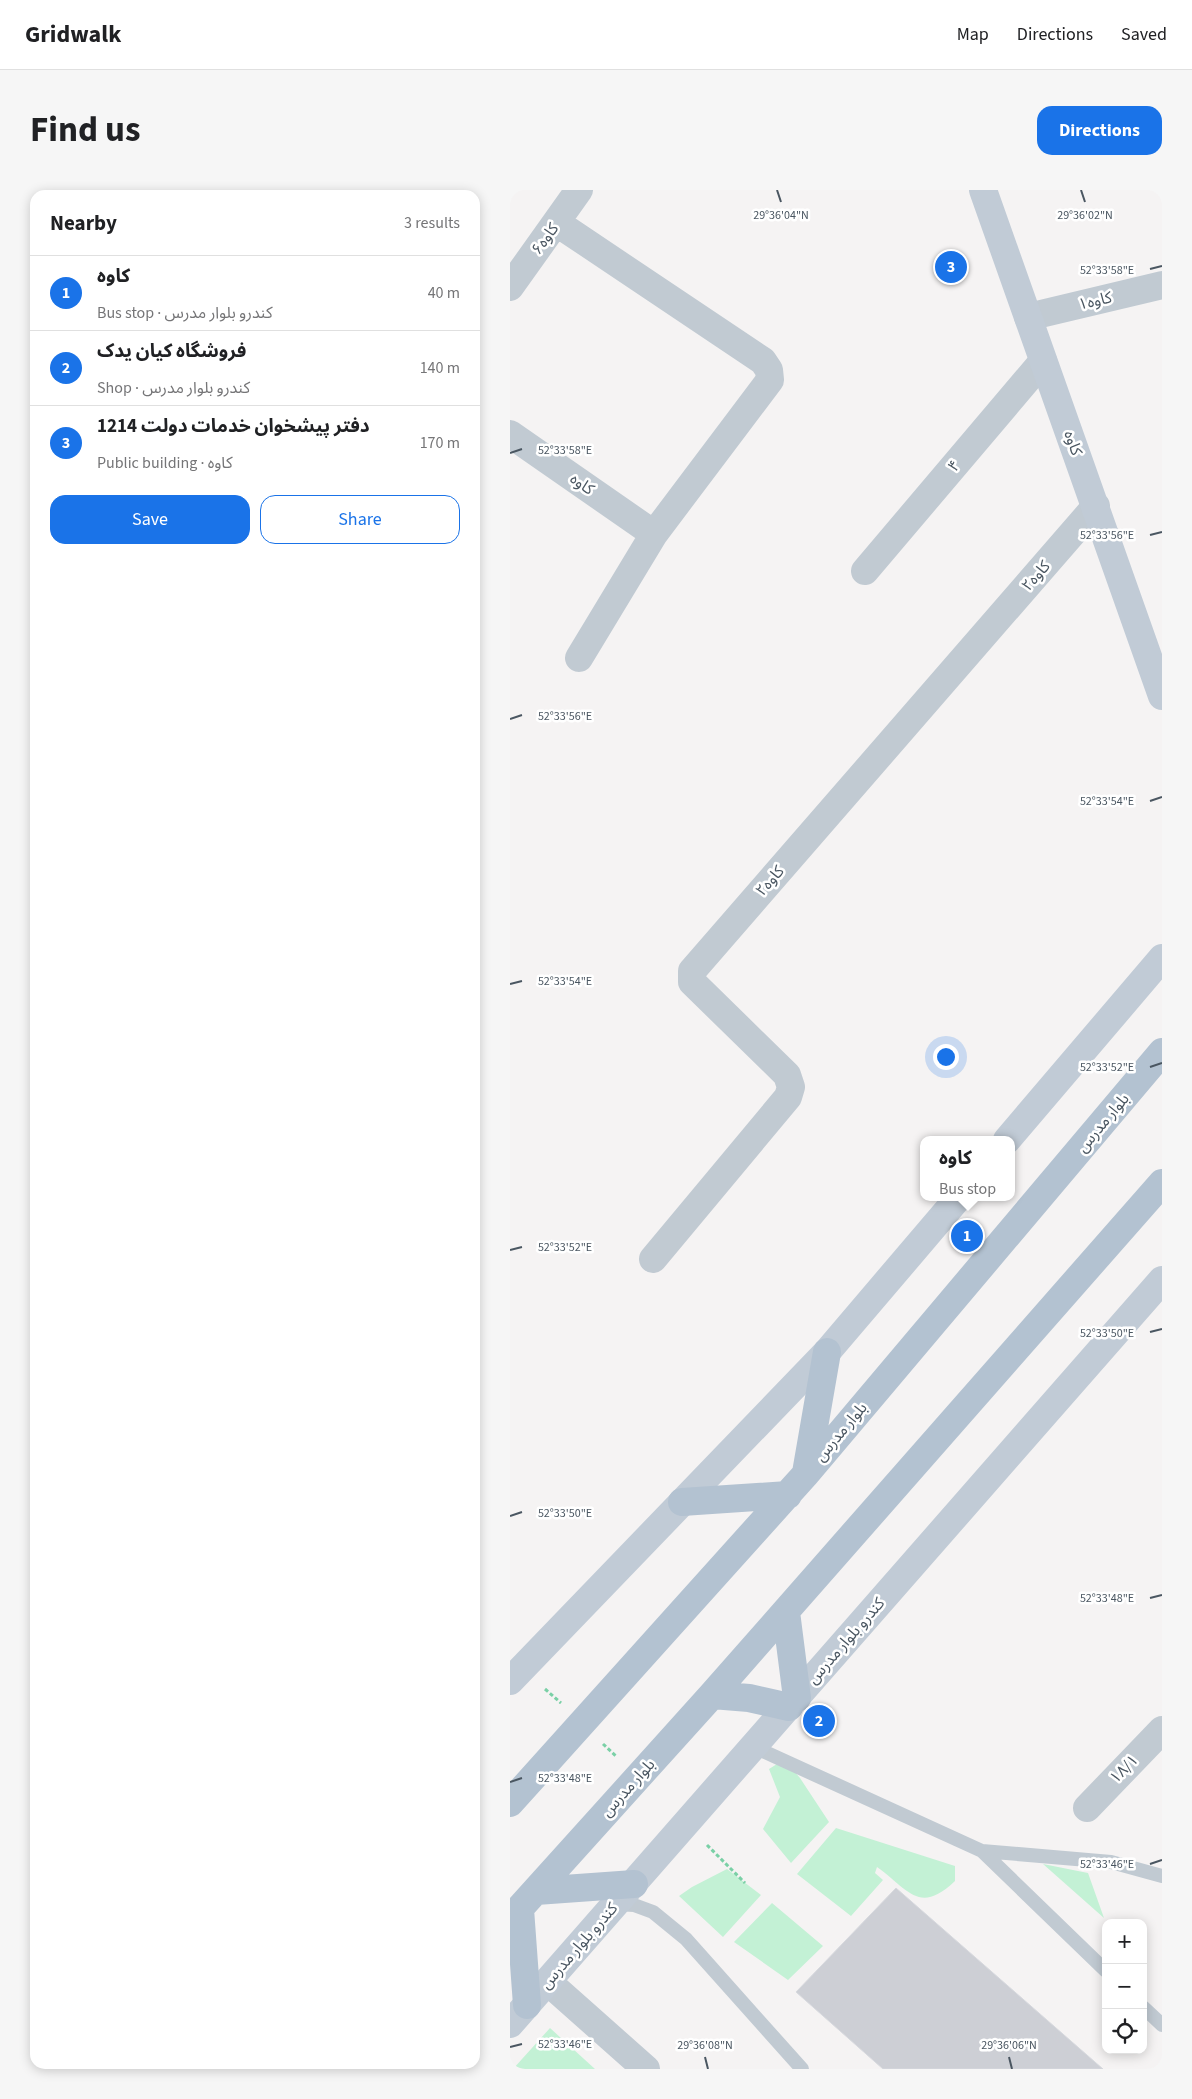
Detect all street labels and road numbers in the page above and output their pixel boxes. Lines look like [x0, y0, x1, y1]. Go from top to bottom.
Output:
street label: کاوه۶ [526, 218, 564, 259]
street label: کاوه۱ [1076, 286, 1114, 316]
street label: کاوه [1058, 428, 1088, 459]
street label: ۴ [943, 455, 965, 477]
street label: کاوه [565, 468, 599, 500]
street label: کاوه۲ [1017, 556, 1056, 596]
street label: کاوه۲ [751, 861, 790, 901]
street label: بلوار مدرس [1072, 1089, 1134, 1157]
street label: بلوار مدرس [810, 1398, 872, 1466]
street label: کندرو بلوار مدرس [802, 1593, 890, 1689]
street label: ۱۸/۱ [1105, 1749, 1143, 1789]
street label: بلوار مدرس [596, 1754, 660, 1822]
street label: کندرو بلوار مدرس [535, 1898, 623, 1994]

